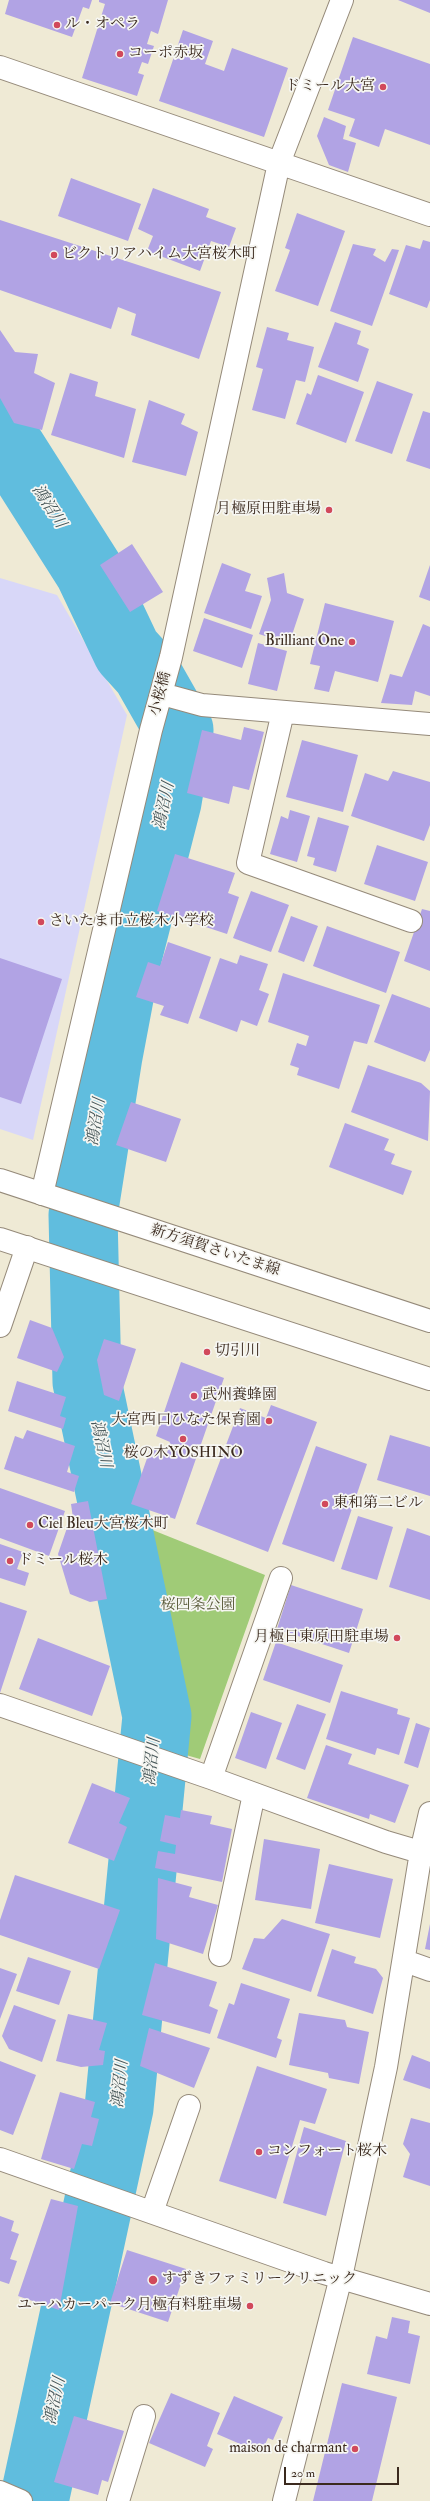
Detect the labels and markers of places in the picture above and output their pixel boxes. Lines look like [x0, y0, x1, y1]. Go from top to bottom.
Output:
place label: ル・オペラ [65, 16, 140, 34]
marker: ル・オペラ [52, 20, 62, 30]
place label: コーポ赤坂 [128, 45, 203, 63]
marker: コーポ赤坂 [115, 49, 125, 59]
place label: ドミール大宮 [285, 78, 375, 96]
marker: ドミール大宮 [378, 82, 388, 92]
place label: ビクトリアハイム大宮桜木町 [62, 246, 257, 264]
marker: ビクトリアハイム大宮桜木町 [49, 250, 59, 260]
place label: 月極原田駐車場 [216, 501, 321, 519]
marker: 月極原田駐車場 [324, 505, 334, 515]
place label: Brilliant One [265, 633, 344, 651]
marker: Brilliant One [347, 637, 357, 647]
place label: さいたま市立桜木小学校 [49, 913, 214, 931]
marker: さいたま市立桜木小学校 [36, 917, 46, 927]
place label: 切引川 [215, 1343, 260, 1361]
marker: 切引川 [202, 1347, 212, 1357]
place label: 武州養蜂園 [202, 1387, 277, 1405]
marker: 武州養蜂園 [189, 1391, 199, 1401]
place label: 大宮西口ひなた保育園 [111, 1412, 261, 1430]
marker: 大宮西口ひなた保育園 [264, 1416, 274, 1426]
marker: 桜の木YOSHINO [178, 1434, 188, 1444]
place label: 桜の木YOSHINO [123, 1445, 243, 1463]
place label: 東和第二ビル [333, 1495, 423, 1513]
marker: 東和第二ビル [320, 1499, 330, 1509]
place label: Ciel Bleu大宮桜木町 [38, 1516, 169, 1534]
marker: Ciel Bleu大宮桜木町 [25, 1520, 35, 1530]
place label: ドミール桜木 [18, 1552, 108, 1570]
marker: ドミール桜木 [5, 1556, 15, 1566]
place label: 月極日東原田駐車場 [254, 1629, 389, 1647]
marker: 月極日東原田駐車場 [392, 1633, 402, 1643]
place label: コンフォート桜木 [267, 2143, 387, 2161]
marker: コンフォート桜木 [254, 2147, 264, 2157]
place label: すずきファミリークリニック [162, 2271, 357, 2289]
marker: すずきファミリークリニック [147, 2274, 159, 2286]
place label: ユーハカーパーク月極有料駐車場 [17, 2297, 242, 2315]
marker: ユーハカーパーク月極有料駐車場 [245, 2301, 255, 2311]
place label: maison de charmant [229, 2440, 347, 2458]
marker: maison de charmant [350, 2444, 360, 2454]

